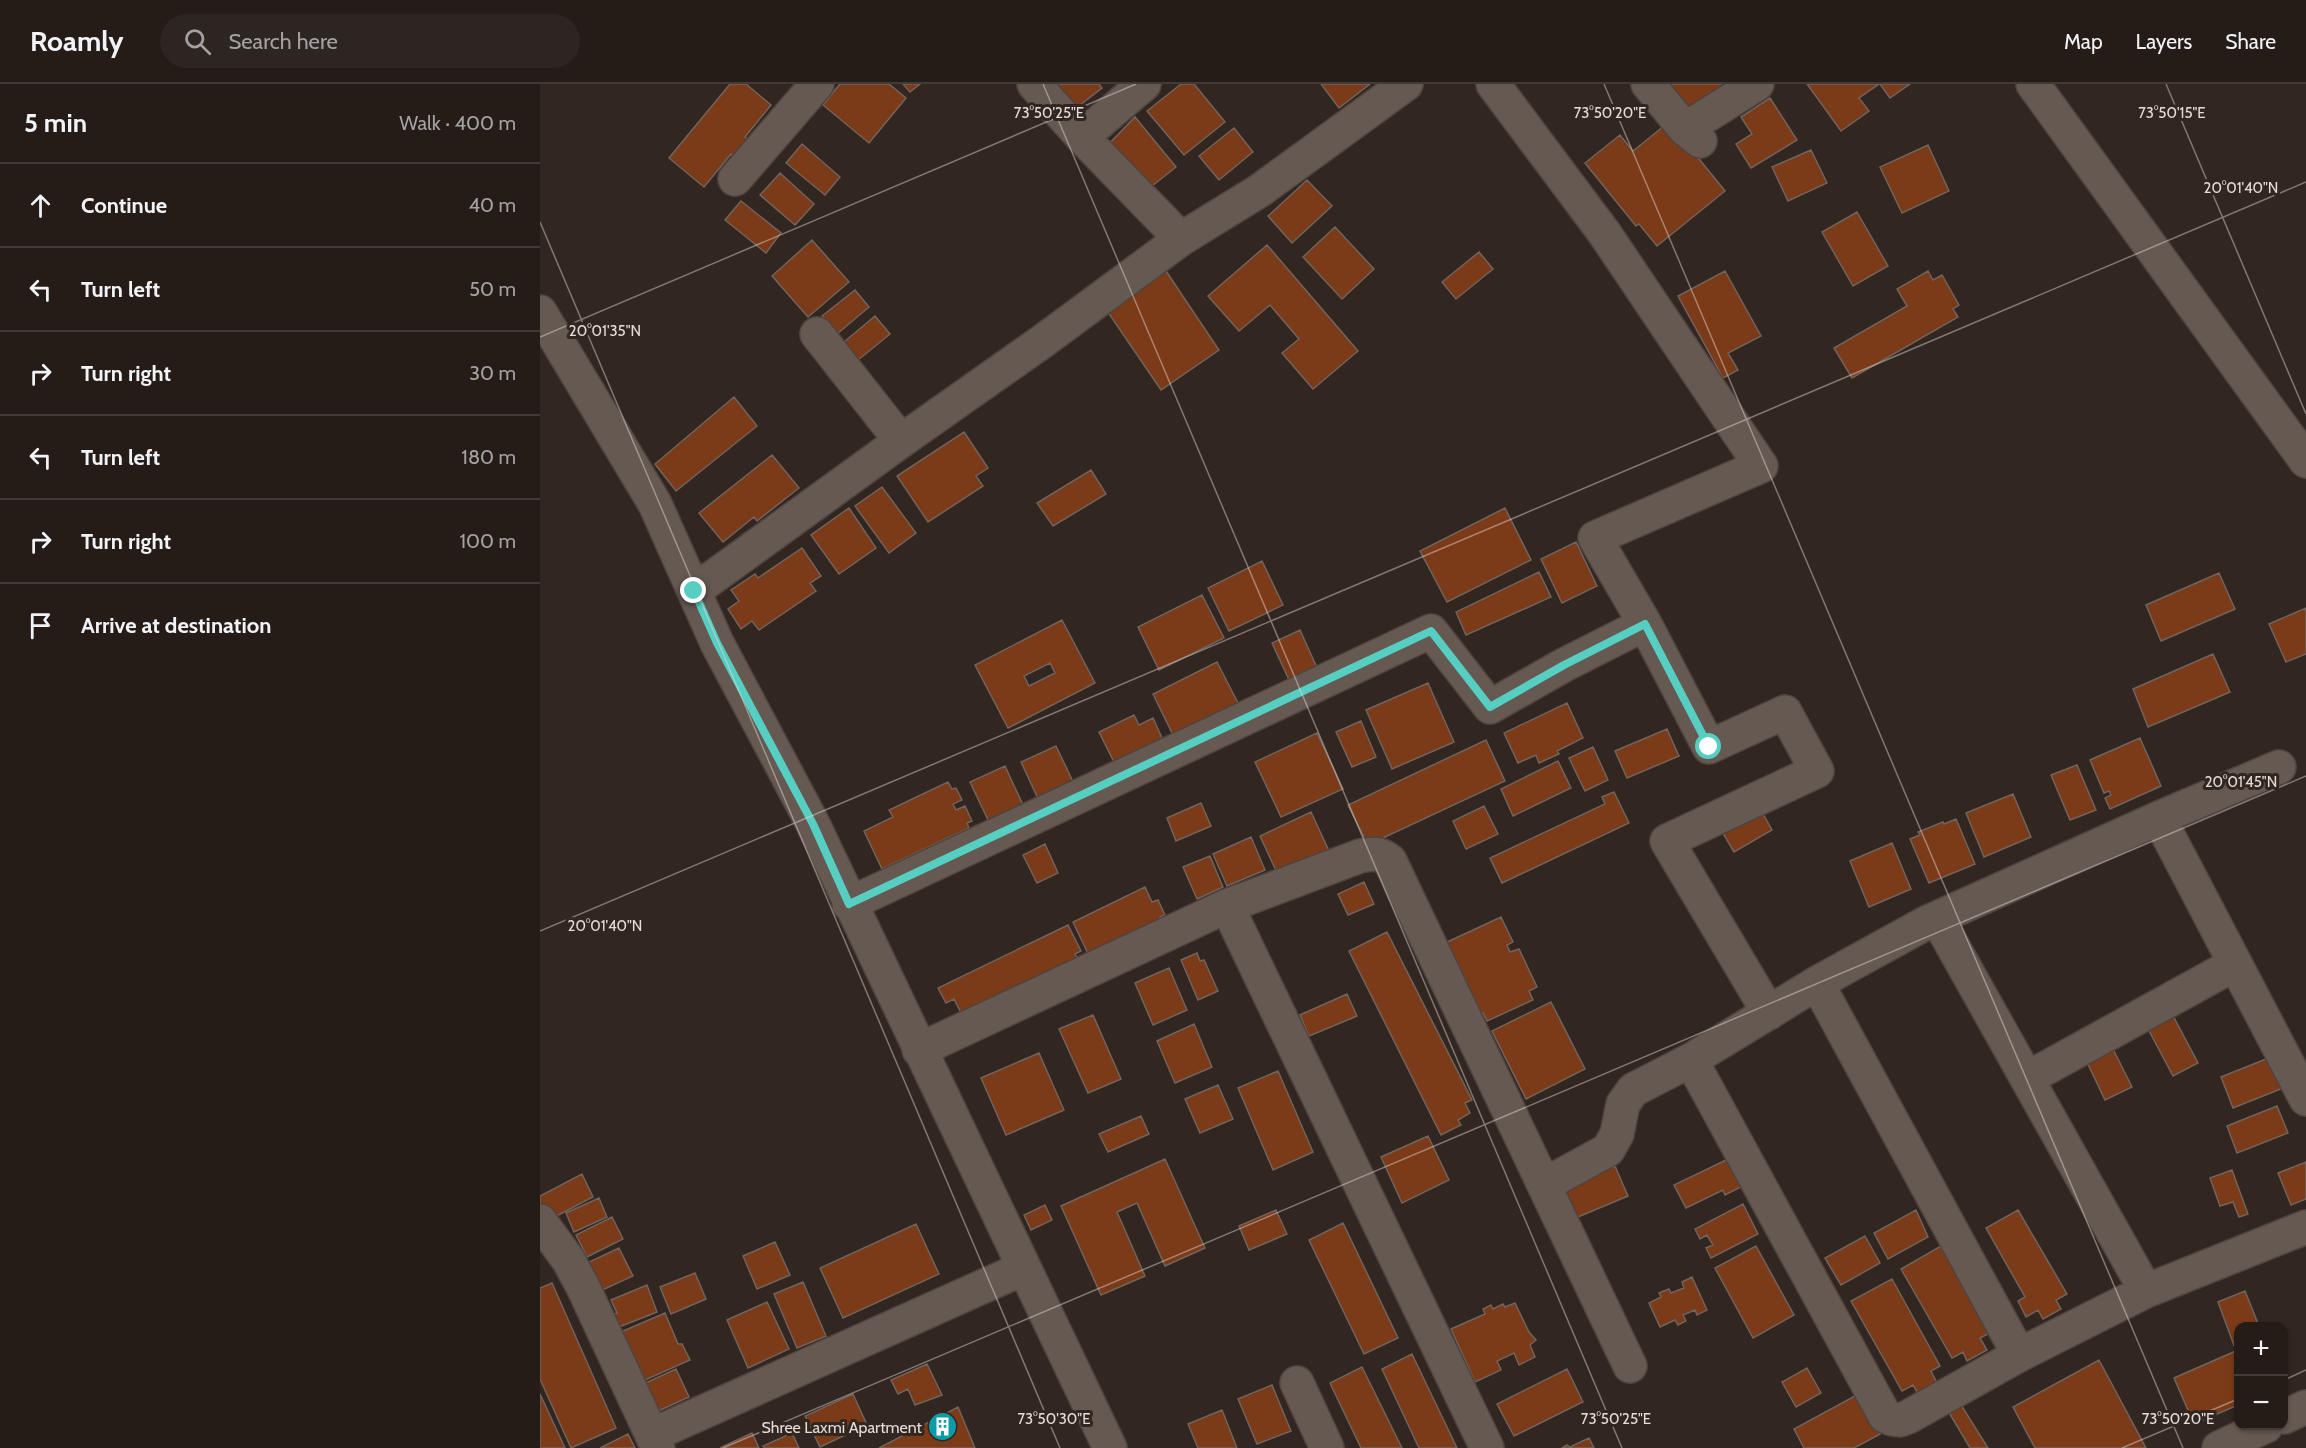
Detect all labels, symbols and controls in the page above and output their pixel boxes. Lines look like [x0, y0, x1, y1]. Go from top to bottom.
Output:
search box [160, 14, 580, 68]
text: Roamly [30, 24, 124, 58]
icon: search [181, 25, 214, 58]
text: Search here [229, 28, 338, 55]
text: Map [2064, 29, 2103, 54]
text: Layers [2136, 29, 2192, 54]
text: Share [2225, 29, 2276, 54]
text: 73°50'25"E [1014, 104, 1084, 122]
text: 73°50'20"E [1574, 104, 1646, 122]
text: 73°50'15"E [2138, 104, 2206, 122]
text: 5 min [24, 107, 87, 139]
text: Walk · 400 m [399, 111, 516, 135]
text: 20°01'40"N [2204, 179, 2278, 197]
icon: ahead [24, 189, 57, 222]
text: Continue [81, 192, 167, 219]
text: 40 m [468, 193, 516, 217]
icon: left [24, 273, 57, 306]
text: Turn left [81, 276, 160, 303]
text: 50 m [469, 277, 516, 301]
text: 20°01'35"N [569, 322, 641, 340]
icon: right [24, 357, 57, 390]
text: Turn right [81, 360, 171, 387]
text: 30 m [469, 361, 516, 385]
icon: left [24, 441, 57, 474]
text: Turn left [81, 444, 160, 471]
text: 180 m [461, 445, 516, 469]
icon: right [24, 525, 57, 558]
text: Turn right [81, 528, 171, 555]
text: 100 m [460, 529, 516, 553]
route end [680, 577, 706, 603]
icon: arrive [24, 609, 57, 642]
text: Arrive at destination [81, 612, 271, 639]
route start [1695, 733, 1721, 759]
text: 20°01'45"N [2205, 773, 2277, 791]
text: 20°01'40"N [568, 917, 642, 935]
map controls [2234, 1322, 2288, 1430]
button: + [2234, 1322, 2288, 1376]
button: − [2234, 1376, 2288, 1430]
text: 73°50'30"E [1018, 1410, 1090, 1428]
text: 73°50'25"E [1581, 1410, 1651, 1428]
text: 73°50'20"E [2142, 1410, 2214, 1428]
building icon: Shree Laxmi Apartment [927, 1411, 959, 1443]
place label: Shree Laxmi Apartment [762, 1418, 923, 1437]

